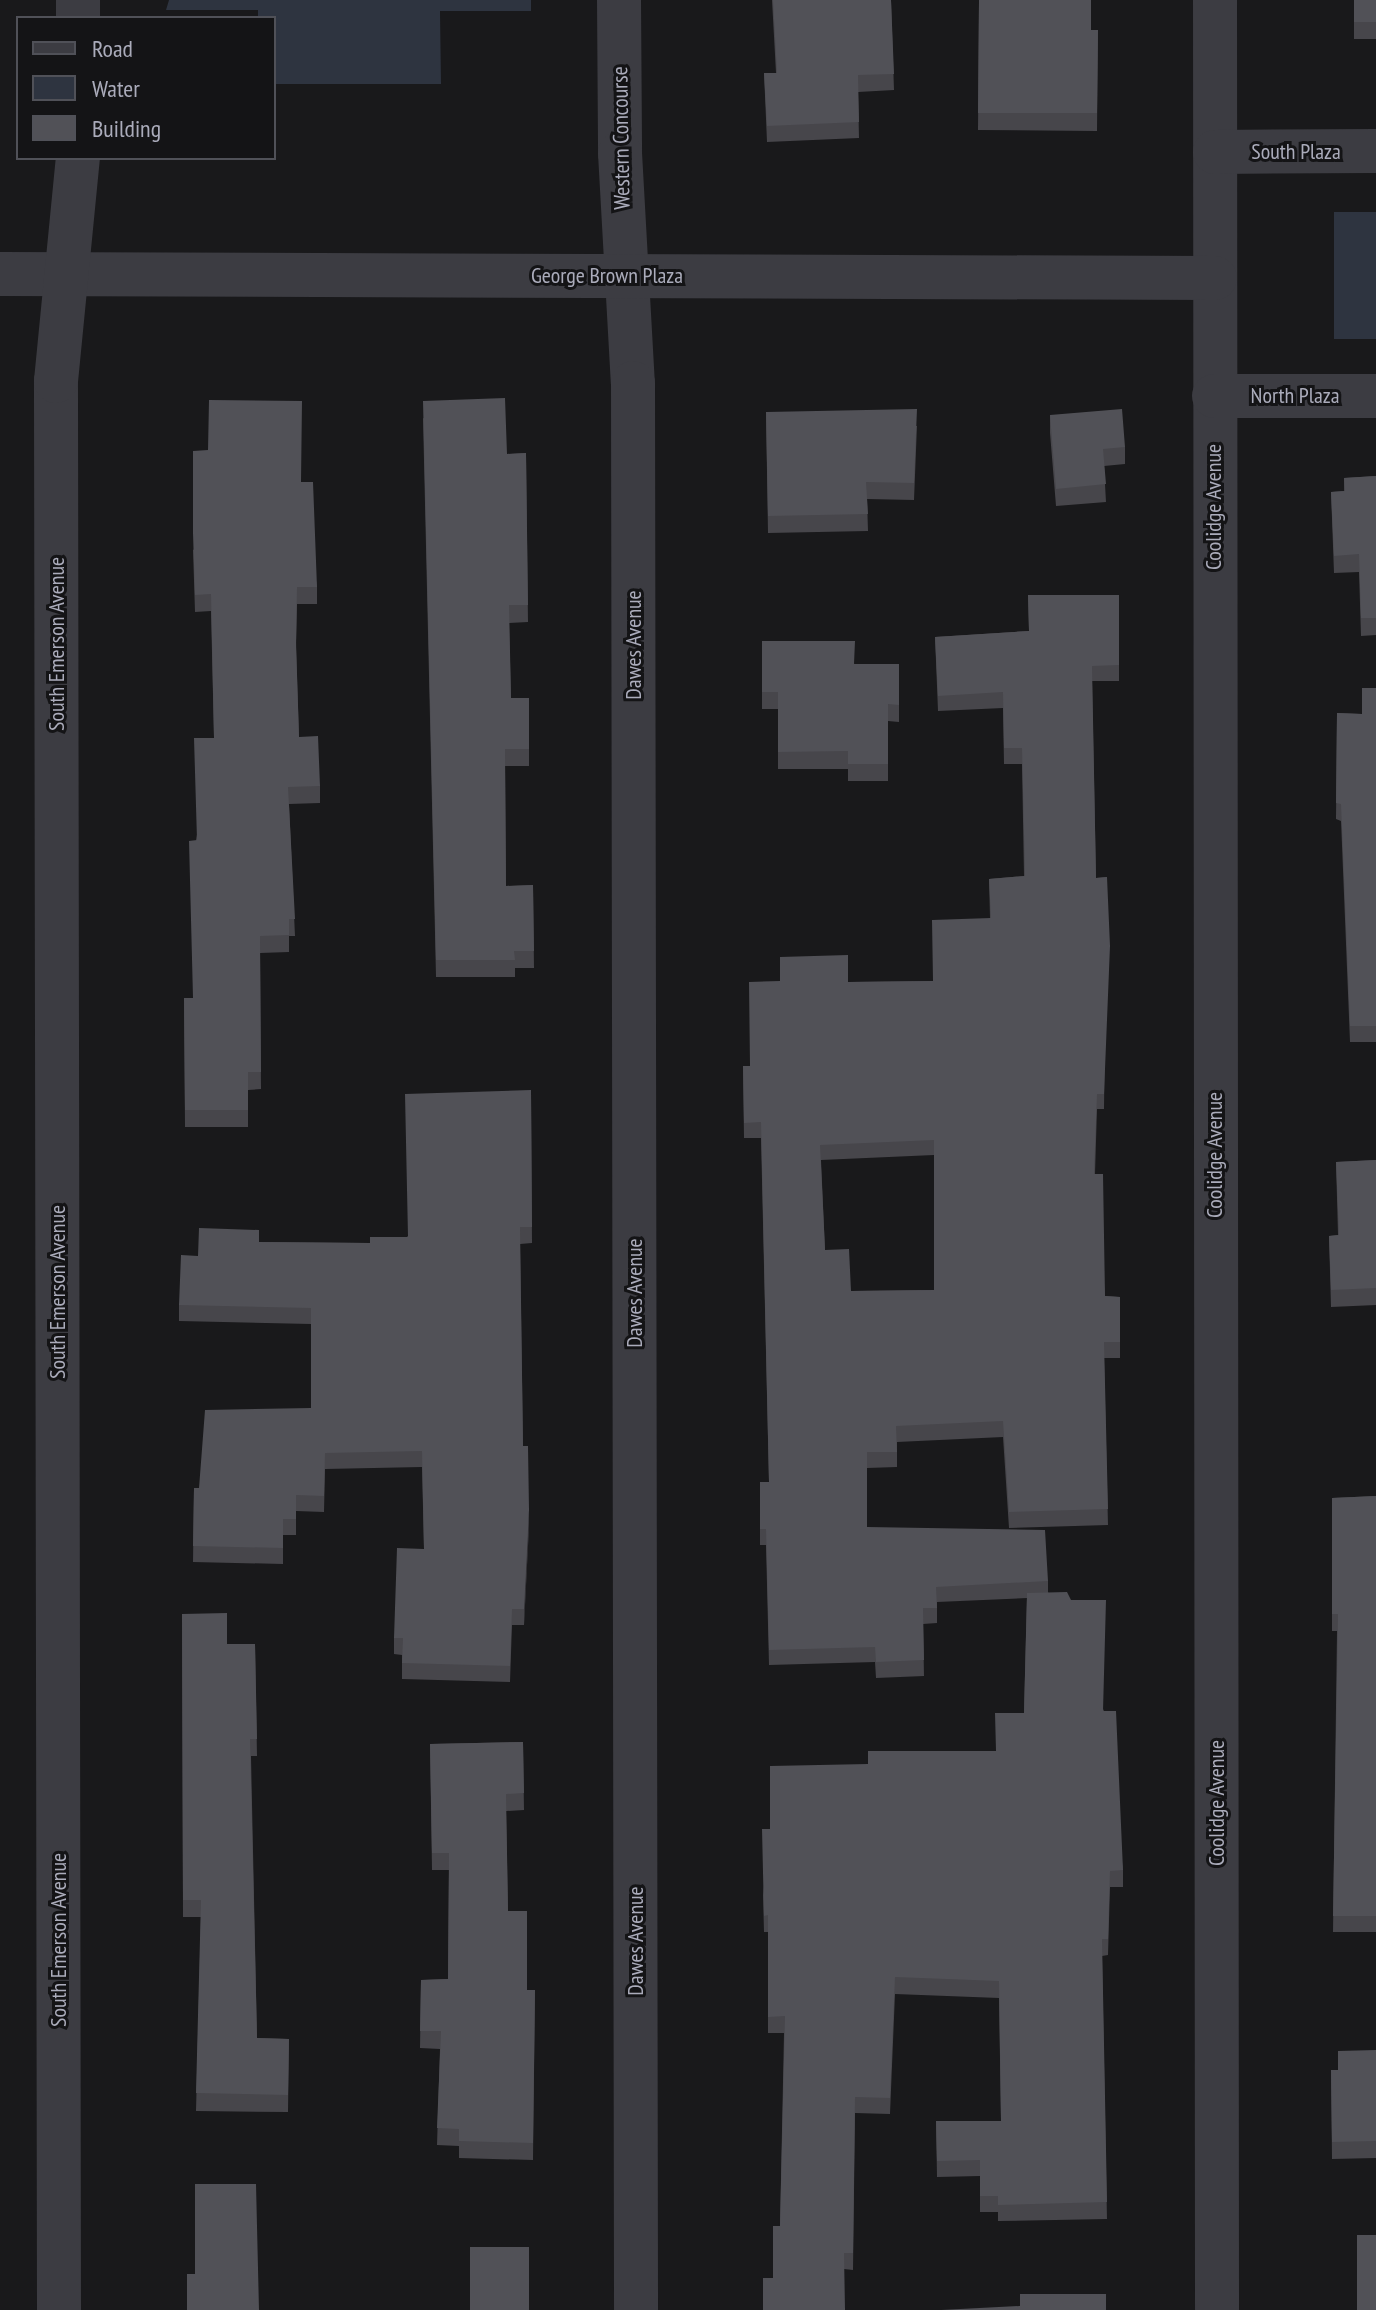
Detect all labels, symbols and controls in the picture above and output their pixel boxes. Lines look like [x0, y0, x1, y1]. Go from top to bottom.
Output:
legend [16, 16, 276, 160]
text: Road [92, 33, 133, 64]
street label: Western Concourse [607, 66, 635, 210]
text: Water [92, 73, 140, 104]
text: Building [92, 113, 161, 144]
street label: South Plaza [1251, 139, 1341, 165]
street label: George Brown Plaza [531, 263, 683, 289]
street label: North Plaza [1251, 383, 1339, 409]
street label: Coolidge Avenue [1201, 444, 1227, 570]
street label: South Emerson Avenue [44, 557, 70, 731]
street label: Dawes Avenue [621, 590, 647, 700]
street label: Coolidge Avenue [1202, 1092, 1228, 1218]
street label: South Emerson Avenue [45, 1205, 71, 1379]
street label: Dawes Avenue [622, 1238, 648, 1348]
street label: Coolidge Avenue [1204, 1740, 1230, 1866]
street label: South Emerson Avenue [46, 1853, 72, 2027]
street label: Dawes Avenue [623, 1886, 649, 1996]

